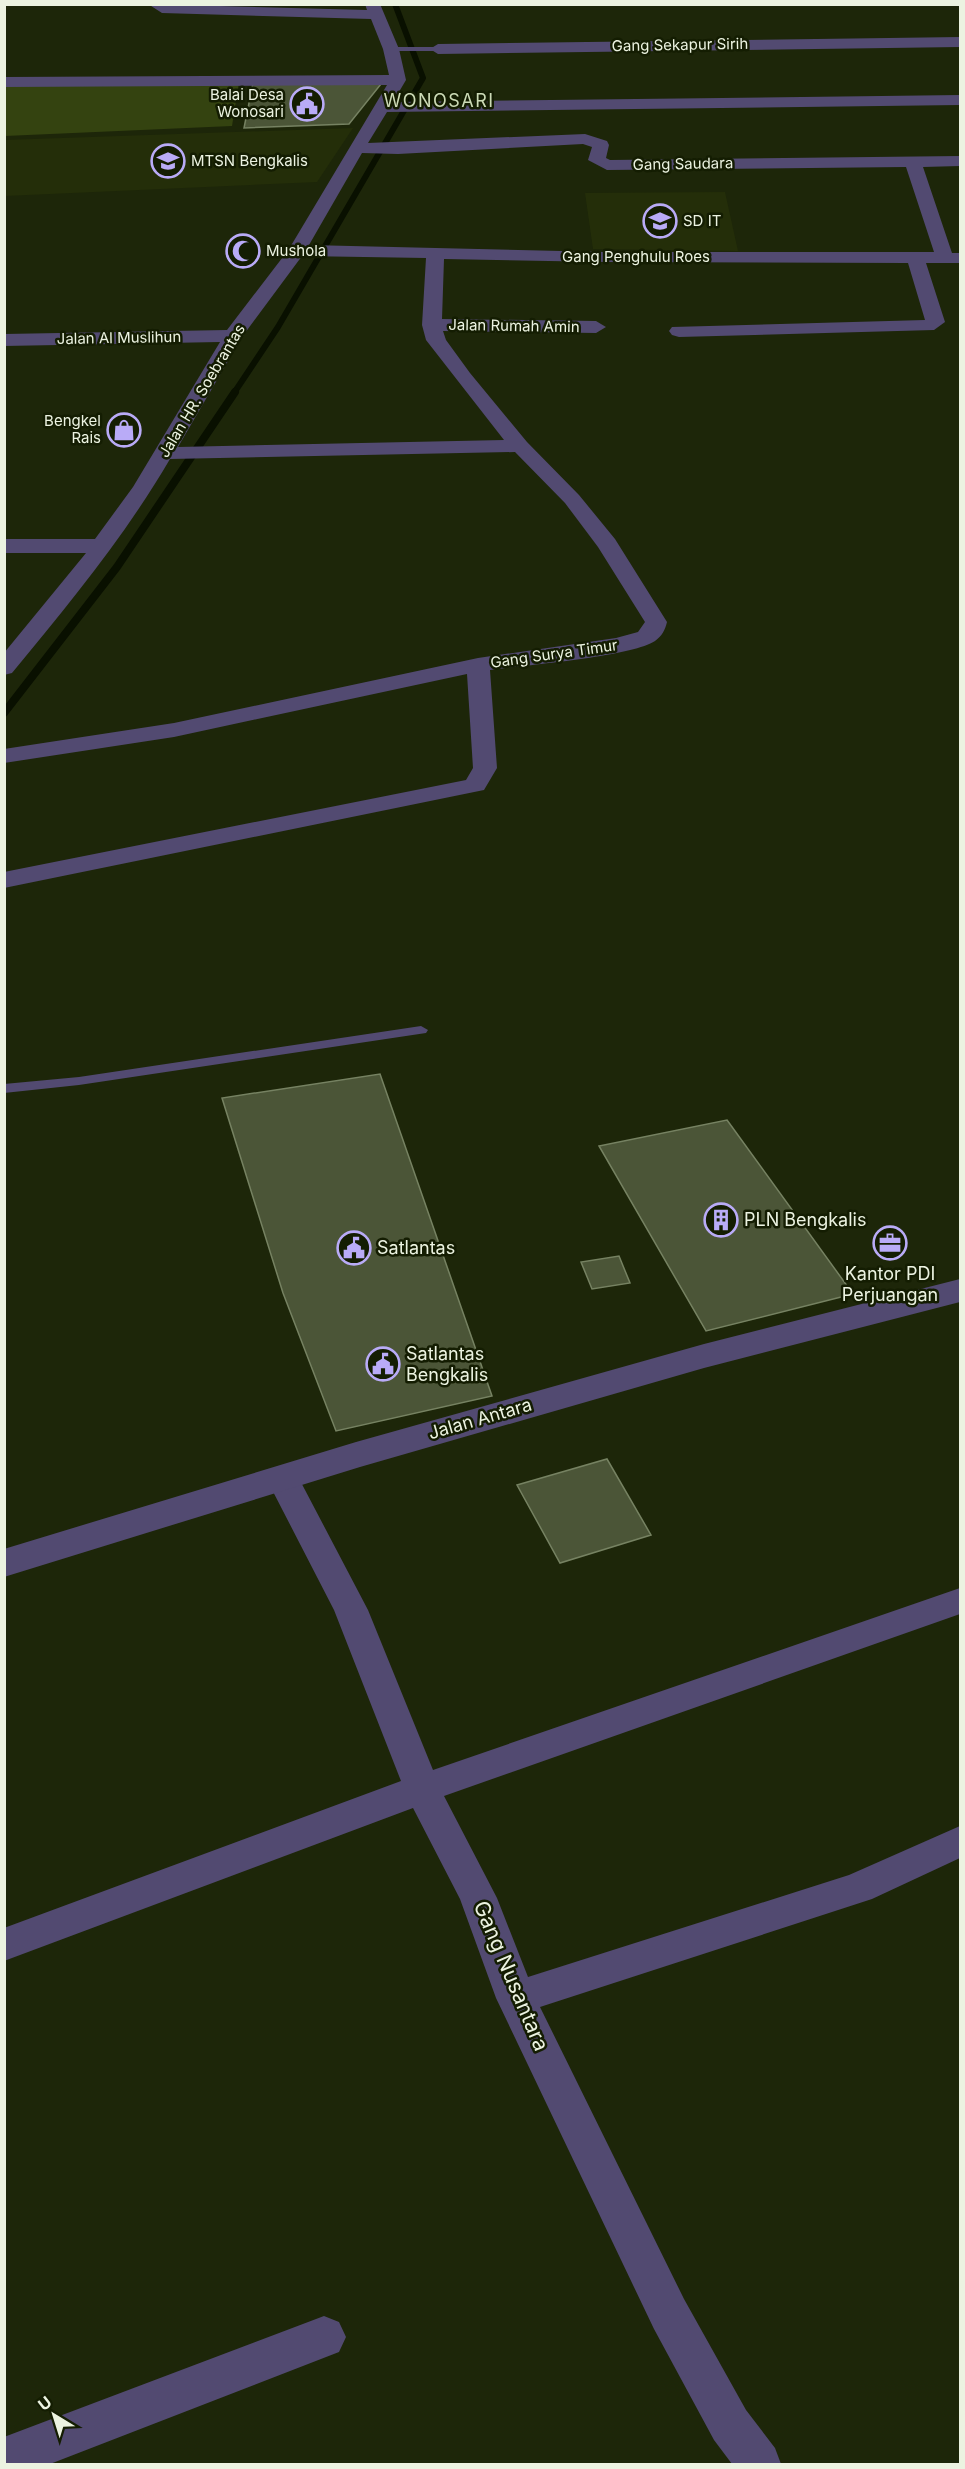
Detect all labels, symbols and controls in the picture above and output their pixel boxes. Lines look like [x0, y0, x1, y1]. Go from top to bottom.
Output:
street label: Gang Sekapur Sirih [612, 34, 748, 55]
place label: Balai Desa Wonosari [210, 85, 284, 121]
public building icon: Balai Desa Wonosari [289, 86, 325, 122]
district label: WONOSARI [383, 90, 495, 111]
school or university icon: MTSN Bengkalis [150, 143, 186, 179]
place label: MTSN Bengkalis [191, 151, 308, 170]
street label: Gang Saudara [633, 153, 733, 174]
school or university icon: SD IT [642, 203, 678, 239]
place label: SD IT [683, 211, 721, 230]
mosque icon: Mushola [225, 233, 261, 269]
place label: Mushola [266, 241, 326, 260]
street label: Gang Penghulu Roes [562, 247, 710, 266]
street label: Jalan Rumah Amin [448, 315, 580, 336]
street label: Jalan HR. Soebrantas [154, 321, 249, 461]
street label: Jalan Al Muslihun [57, 327, 181, 348]
place label: Bengkel Rais [44, 411, 101, 447]
shop icon: Bengkel Rais [106, 412, 142, 448]
street label: Gang Surya Timur [489, 635, 619, 672]
building icon: PLN Bengkalis [703, 1202, 739, 1238]
place label: PLN Bengkalis [744, 1209, 866, 1230]
office icon: Kantor PDI Perjuangan [872, 1225, 908, 1261]
public building icon: Satlantas [336, 1230, 372, 1266]
place label: Satlantas [377, 1237, 455, 1258]
place label: Kantor PDI Perjuangan [842, 1263, 938, 1305]
place label: Satlantas Bengkalis [406, 1343, 488, 1385]
public building icon: Satlantas Bengkalis [365, 1346, 401, 1382]
street label: Jalan Antara [426, 1394, 534, 1443]
street label: Gang Nusantara [469, 1897, 554, 2055]
north arrow [24, 2385, 84, 2445]
text: U [34, 2392, 56, 2415]

